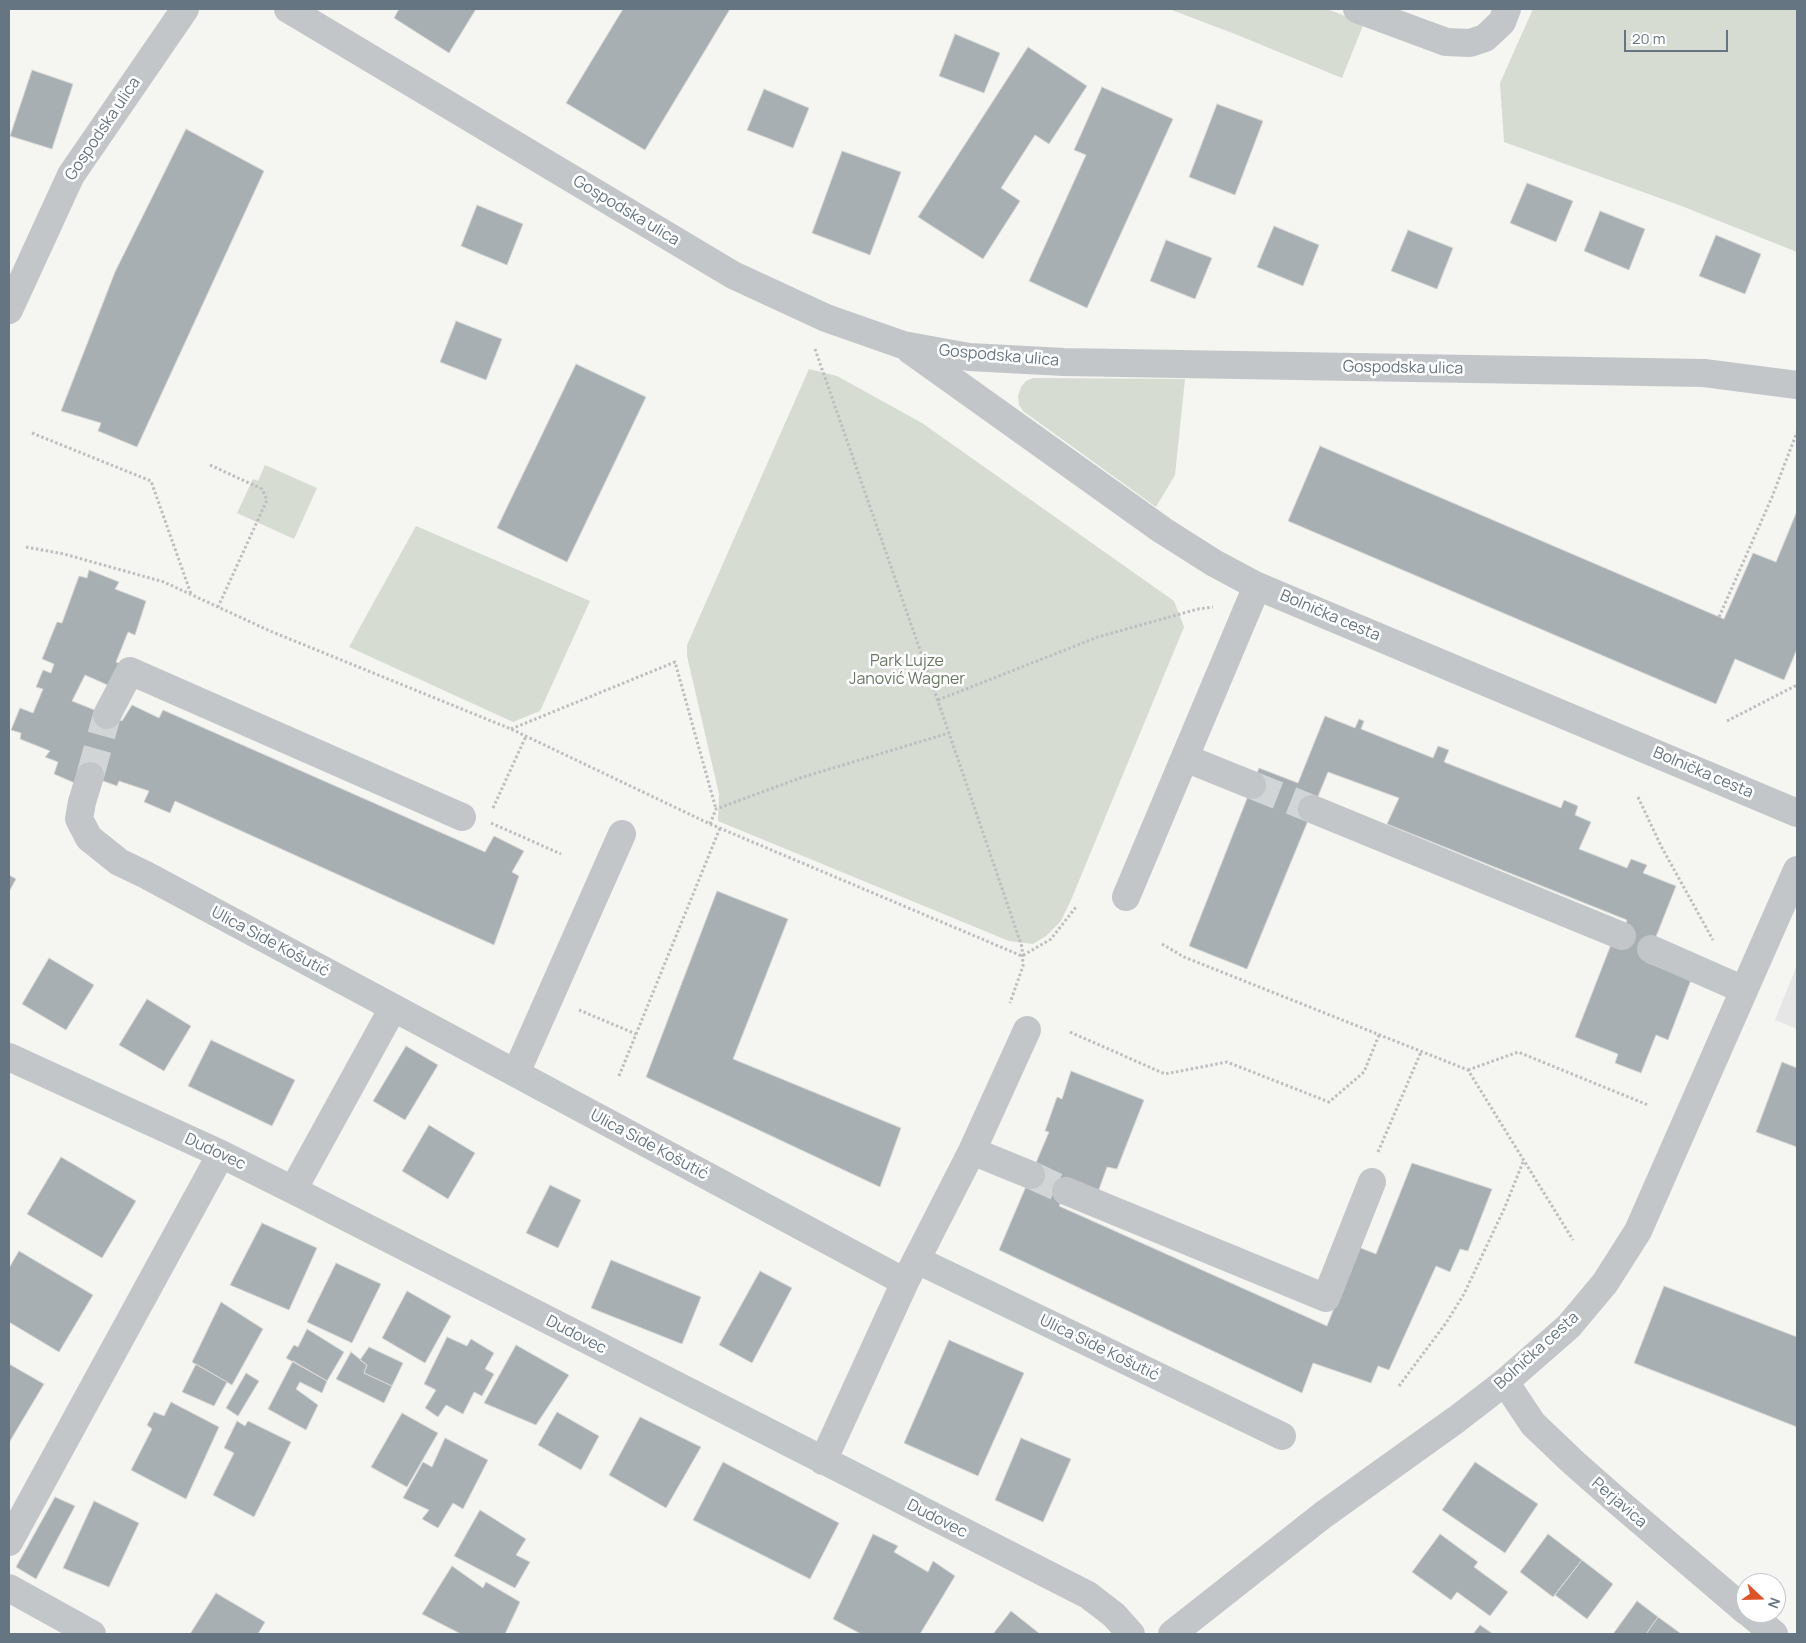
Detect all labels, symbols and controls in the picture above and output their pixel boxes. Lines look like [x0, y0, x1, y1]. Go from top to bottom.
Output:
scale bar [1626, 20, 1730, 52]
text: 20 m [1632, 28, 1665, 49]
street label: Gospodska ulica [61, 74, 145, 184]
street label: Gospodska ulica [569, 172, 683, 250]
street label: Gospodska ulica [938, 341, 1060, 371]
street label: Gospodska ulica [1343, 357, 1463, 379]
street label: Bolnička cesta [1277, 586, 1383, 646]
park label: Park Lujze Janović Wagner [849, 652, 965, 690]
street label: Bolnička cesta [1650, 743, 1756, 803]
street label: Ulica Side Košutić [208, 903, 332, 981]
street label: Ulica Side Košutić [587, 1106, 711, 1184]
street label: Dudovec [182, 1130, 248, 1174]
street label: Bolnička cesta [1491, 1308, 1583, 1394]
street label: Ulica Side Košutić [1036, 1311, 1162, 1385]
street label: Dudovec [543, 1312, 609, 1358]
street label: Perjavica [1587, 1474, 1651, 1532]
street label: Dudovec [904, 1496, 970, 1542]
north arrow [1736, 1573, 1786, 1623]
text: N [1764, 1595, 1785, 1611]

